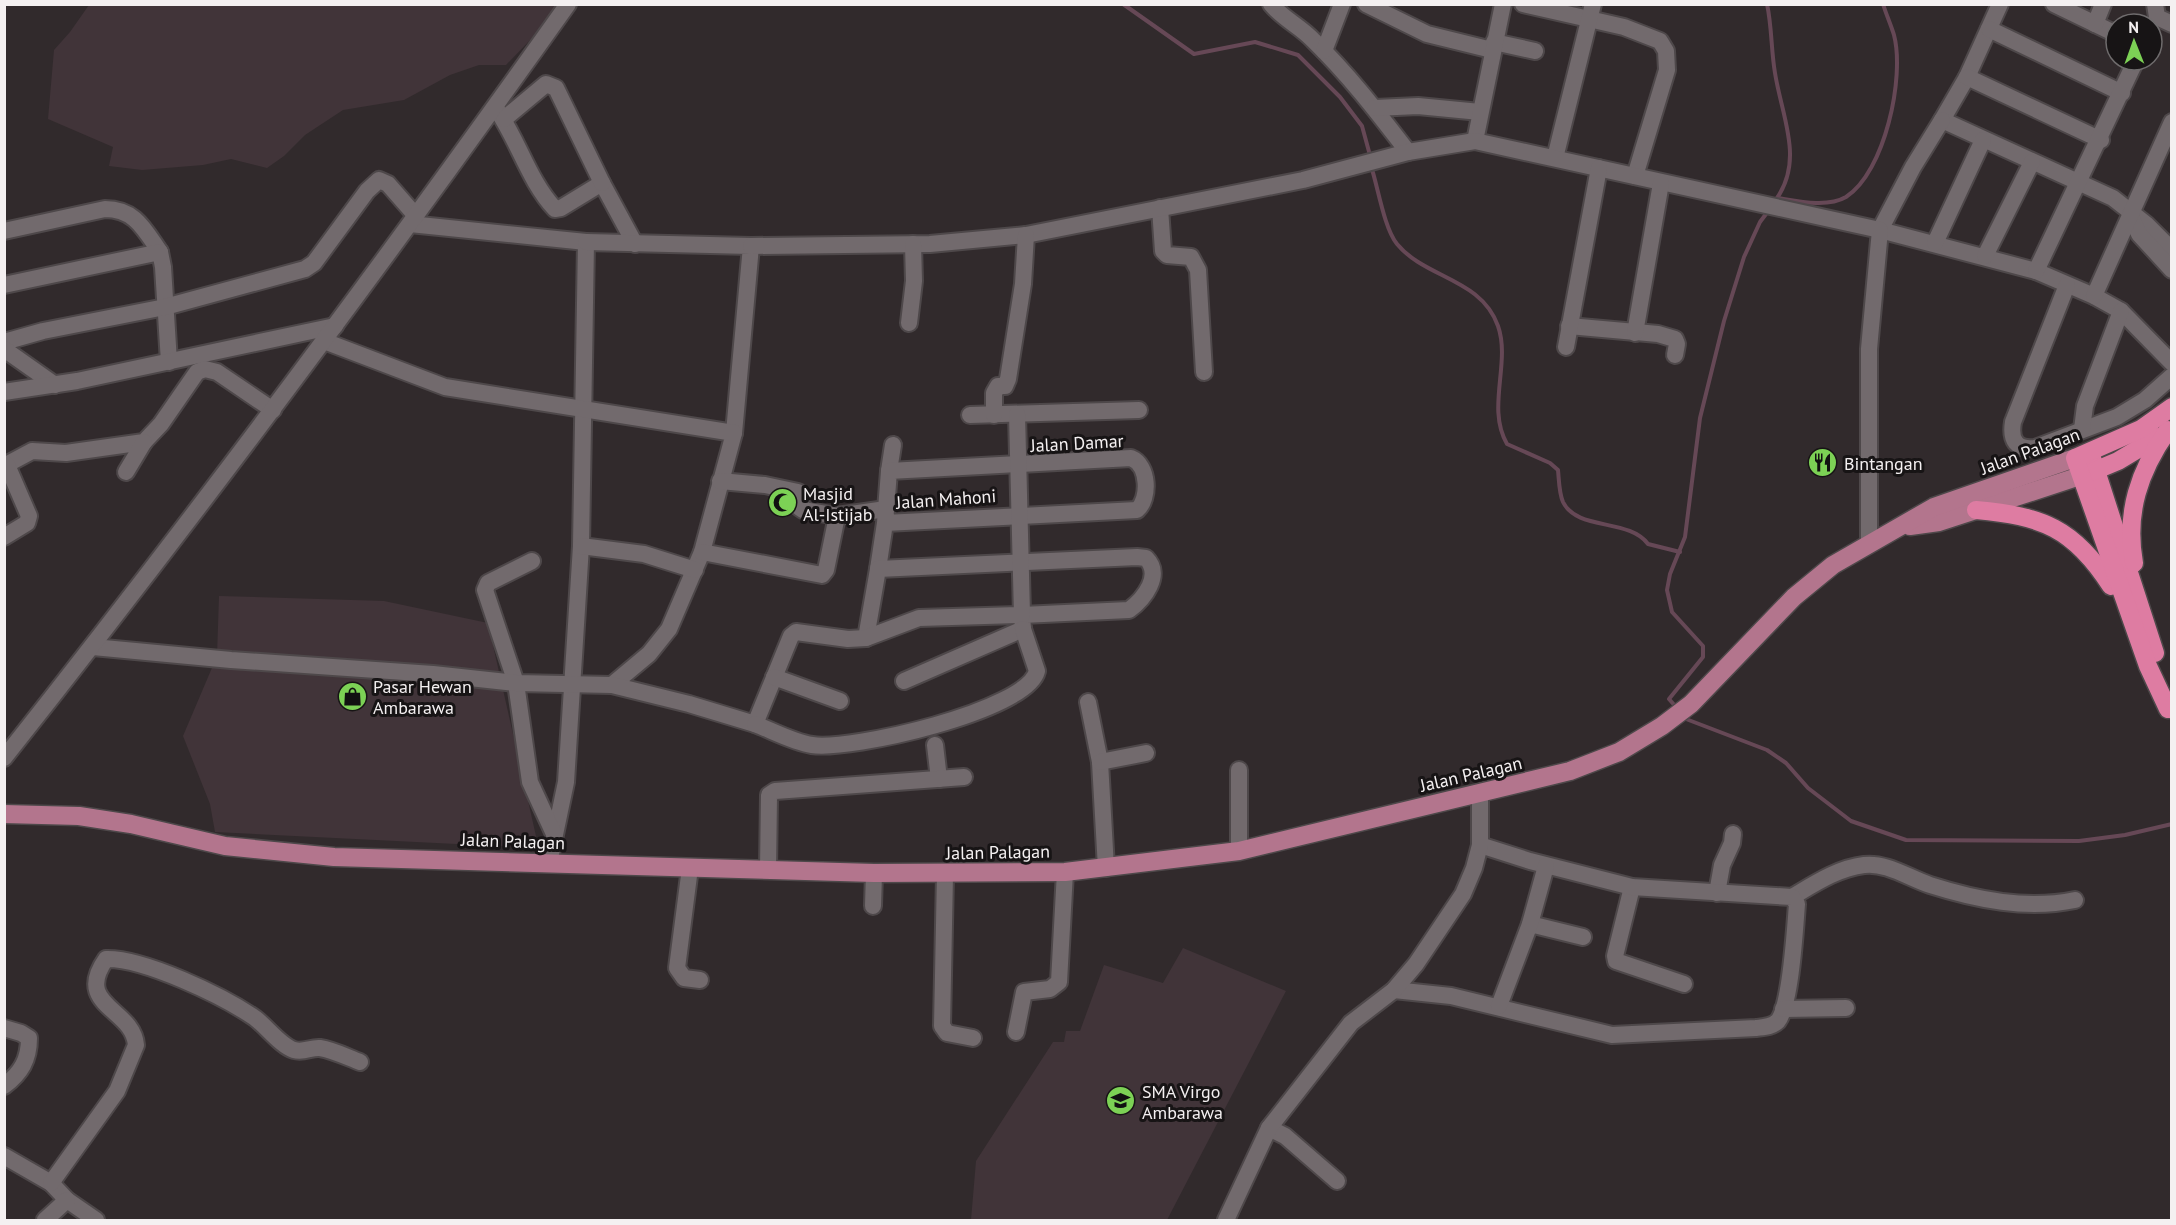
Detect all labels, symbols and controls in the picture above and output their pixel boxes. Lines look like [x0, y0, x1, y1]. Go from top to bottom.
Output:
north arrow [2104, 12, 2164, 72]
text: N [2128, 17, 2139, 37]
street label: Jalan Palagan [1976, 422, 2083, 480]
street label: Jalan Damar [1029, 429, 1124, 457]
restaurant icon: Bintangan [1807, 447, 1839, 479]
place label: Bintangan [1844, 452, 1923, 475]
place label: Masjid Al-Istijab [803, 482, 872, 526]
street label: Jalan Mahoni [894, 484, 997, 514]
mosque icon: Masjid Al-Istijab [766, 487, 798, 519]
place label: Pasar Hewan Ambarawa [373, 675, 472, 719]
shop icon: Pasar Hewan Ambarawa [336, 680, 368, 712]
street label: Jalan Palagan [1417, 751, 1524, 797]
street label: Jalan Palagan [460, 828, 565, 854]
street label: Jalan Palagan [945, 840, 1050, 864]
place label: SMA Virgo Ambarawa [1142, 1080, 1223, 1124]
school or university icon: SMA Virgo Ambarawa [1105, 1085, 1137, 1117]

